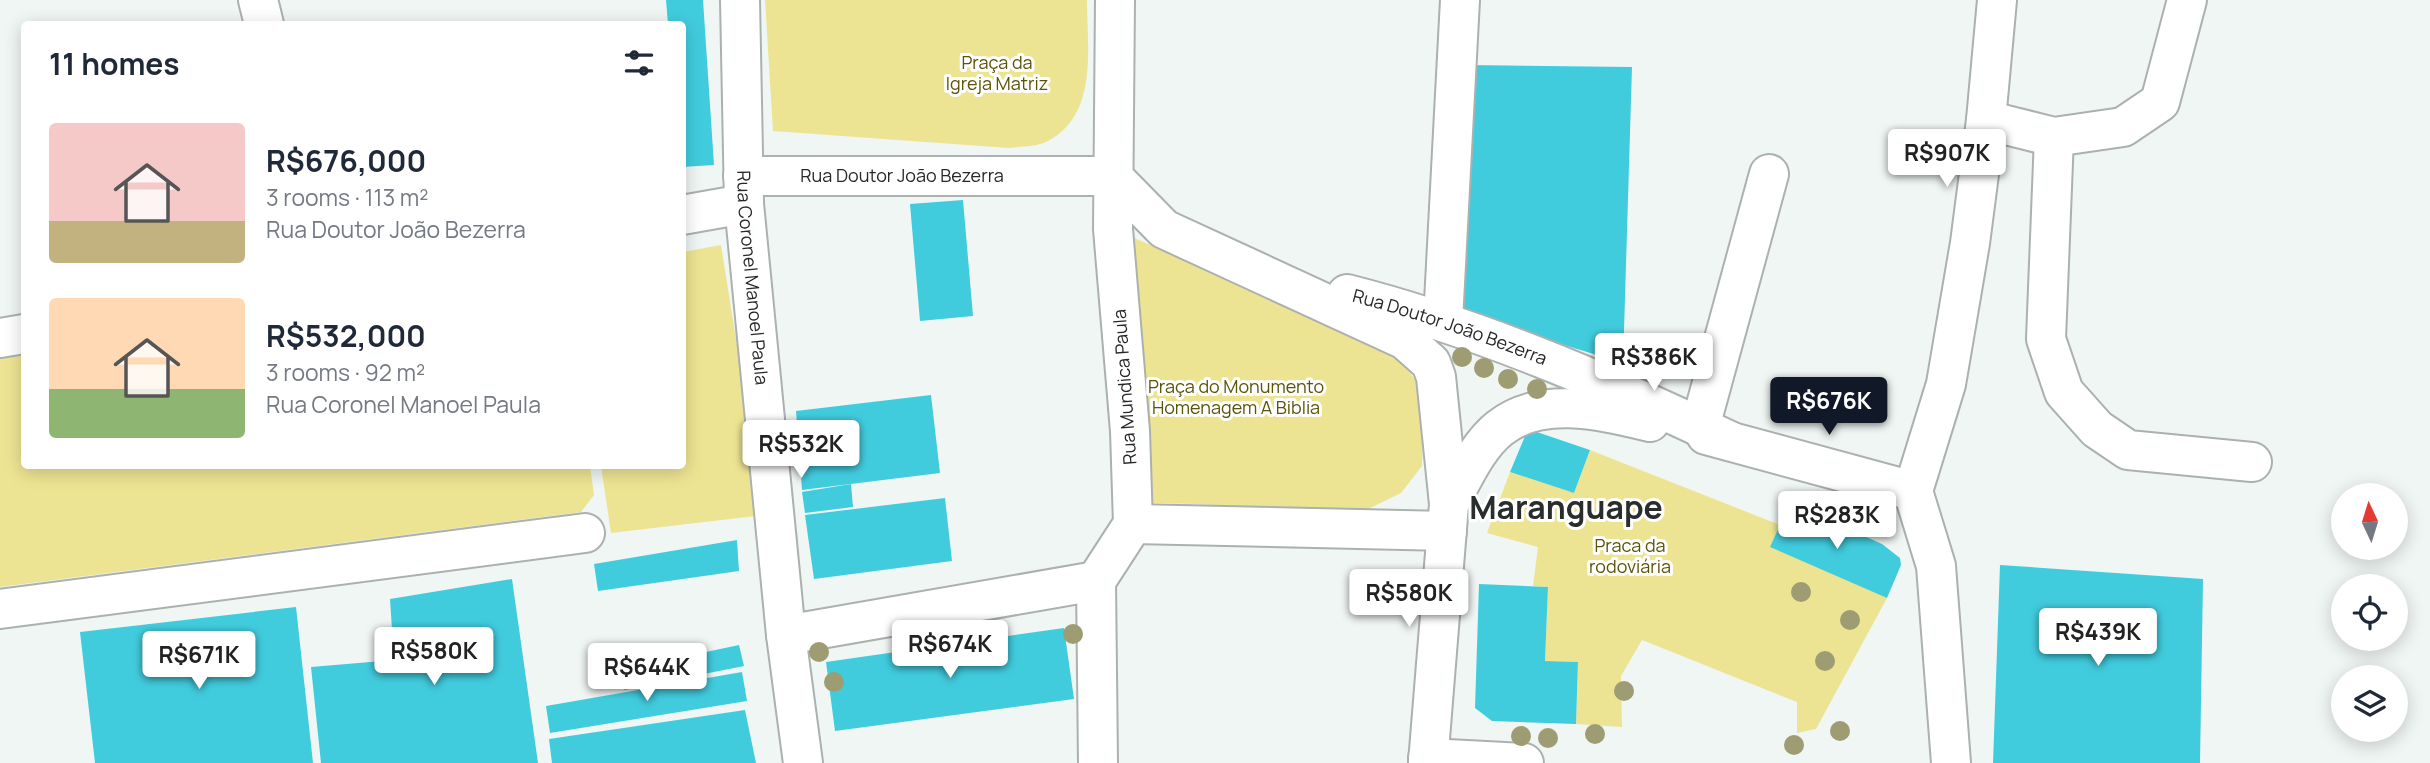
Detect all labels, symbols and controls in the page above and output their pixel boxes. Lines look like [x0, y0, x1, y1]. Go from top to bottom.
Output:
text: 11 homes [49, 43, 180, 84]
icon: filters [620, 44, 658, 82]
park label: Praça da Igreja Matriz [946, 50, 1048, 95]
pin: R$907K [1890, 130, 2004, 189]
text: R$907K [1904, 136, 1990, 168]
text: R$676,000 [266, 140, 426, 181]
icon: home [105, 151, 189, 235]
street label: Rua Doutor João Bezerra [800, 163, 1004, 187]
street label: Rua Coronel Manoel Paula [732, 170, 775, 386]
text: 3 rooms · 113 m² [266, 181, 429, 213]
text: Rua Doutor João Bezerra [266, 213, 526, 245]
street label: Rua Doutor João Bezerra [1350, 283, 1551, 370]
street label: Rua Mundica Paula [1107, 309, 1141, 466]
text: R$532,000 [266, 315, 426, 356]
icon: home [105, 326, 189, 410]
pin: R$386K [1597, 334, 1711, 393]
text: R$386K [1611, 340, 1697, 372]
text: 3 rooms · 92 m² [266, 356, 425, 388]
park label: Praça do Monumento Homenagem A Biblia [1148, 374, 1324, 419]
pin: R$676K [1772, 378, 1886, 437]
text: R$676K [1786, 384, 1872, 416]
text: Rua Coronel Manoel Paula [266, 388, 541, 420]
pin: R$532K [744, 420, 858, 480]
text: R$532K [758, 427, 844, 459]
north arrow [2331, 483, 2408, 560]
map controls [2331, 483, 2408, 742]
district label: Maranguape [1469, 485, 1663, 529]
pin: R$283K [1780, 491, 1894, 551]
text: R$283K [1794, 498, 1880, 530]
park label: Praca da rodoviária [1589, 533, 1671, 578]
pin: R$580K [1352, 570, 1466, 629]
button: locate [2331, 574, 2408, 651]
text: R$580K [1365, 576, 1453, 608]
pin: R$439K [2041, 608, 2155, 668]
text: R$439K [2055, 615, 2141, 647]
pin: R$674K [893, 620, 1007, 680]
text: R$674K [908, 627, 992, 659]
pin: R$580K [377, 628, 491, 687]
pin: R$671K [142, 632, 256, 691]
text: R$580K [390, 634, 478, 666]
text: R$671K [158, 638, 240, 670]
pin: R$644K [590, 644, 704, 703]
text: R$644K [604, 650, 690, 682]
button: layers [2331, 665, 2408, 742]

